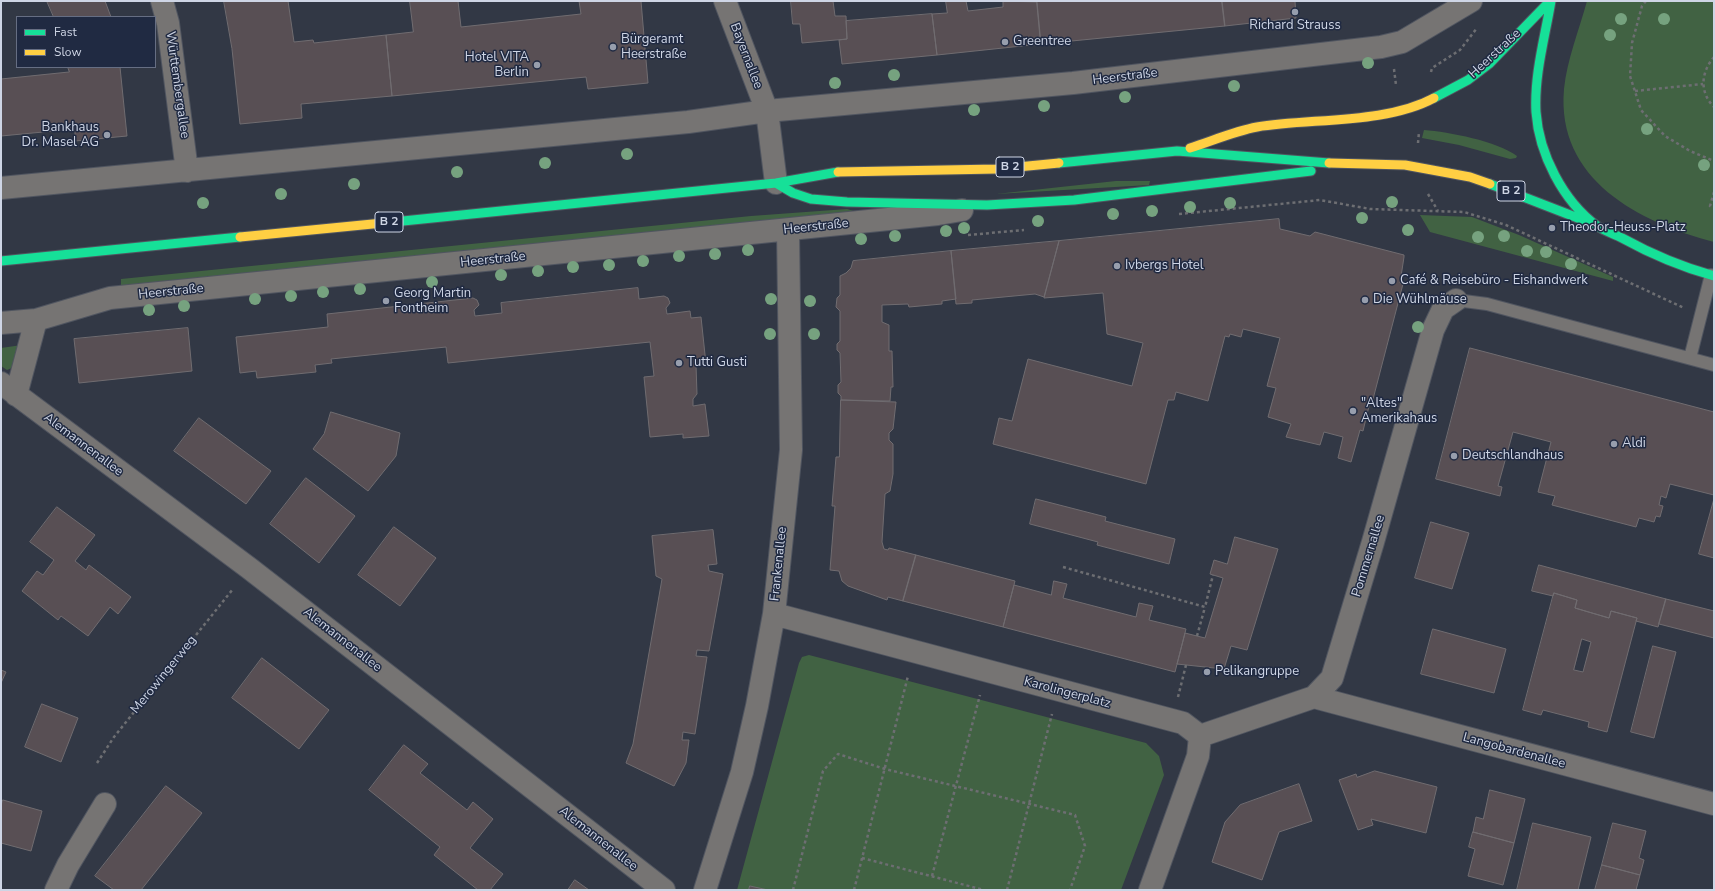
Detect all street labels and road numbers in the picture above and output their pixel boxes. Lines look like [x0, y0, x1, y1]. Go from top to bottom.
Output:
street label: Bayernallee [726, 21, 766, 91]
street label: Heerstraße [1466, 26, 1524, 82]
street label: Württembergallee [162, 30, 192, 140]
street label: Heerstraße [1092, 65, 1158, 89]
road number: B 2 [996, 157, 1024, 177]
road number: B 2 [1497, 181, 1525, 201]
road number: B 2 [375, 212, 403, 232]
street label: Heerstraße [783, 216, 849, 238]
street label: Heerstraße [460, 249, 526, 271]
street label: Heerstraße [138, 281, 204, 303]
street label: Alemannenallee [40, 410, 126, 480]
street label: Pommernallee [1349, 513, 1389, 599]
street label: Frankenallee [767, 526, 791, 602]
street label: Alemannenallee [300, 604, 384, 676]
street label: Merowingerweg [128, 633, 200, 717]
street label: Karolingerplatz [1022, 674, 1112, 712]
street label: Langobardenallee [1461, 730, 1567, 772]
street label: Alemannenallee [556, 803, 640, 875]

